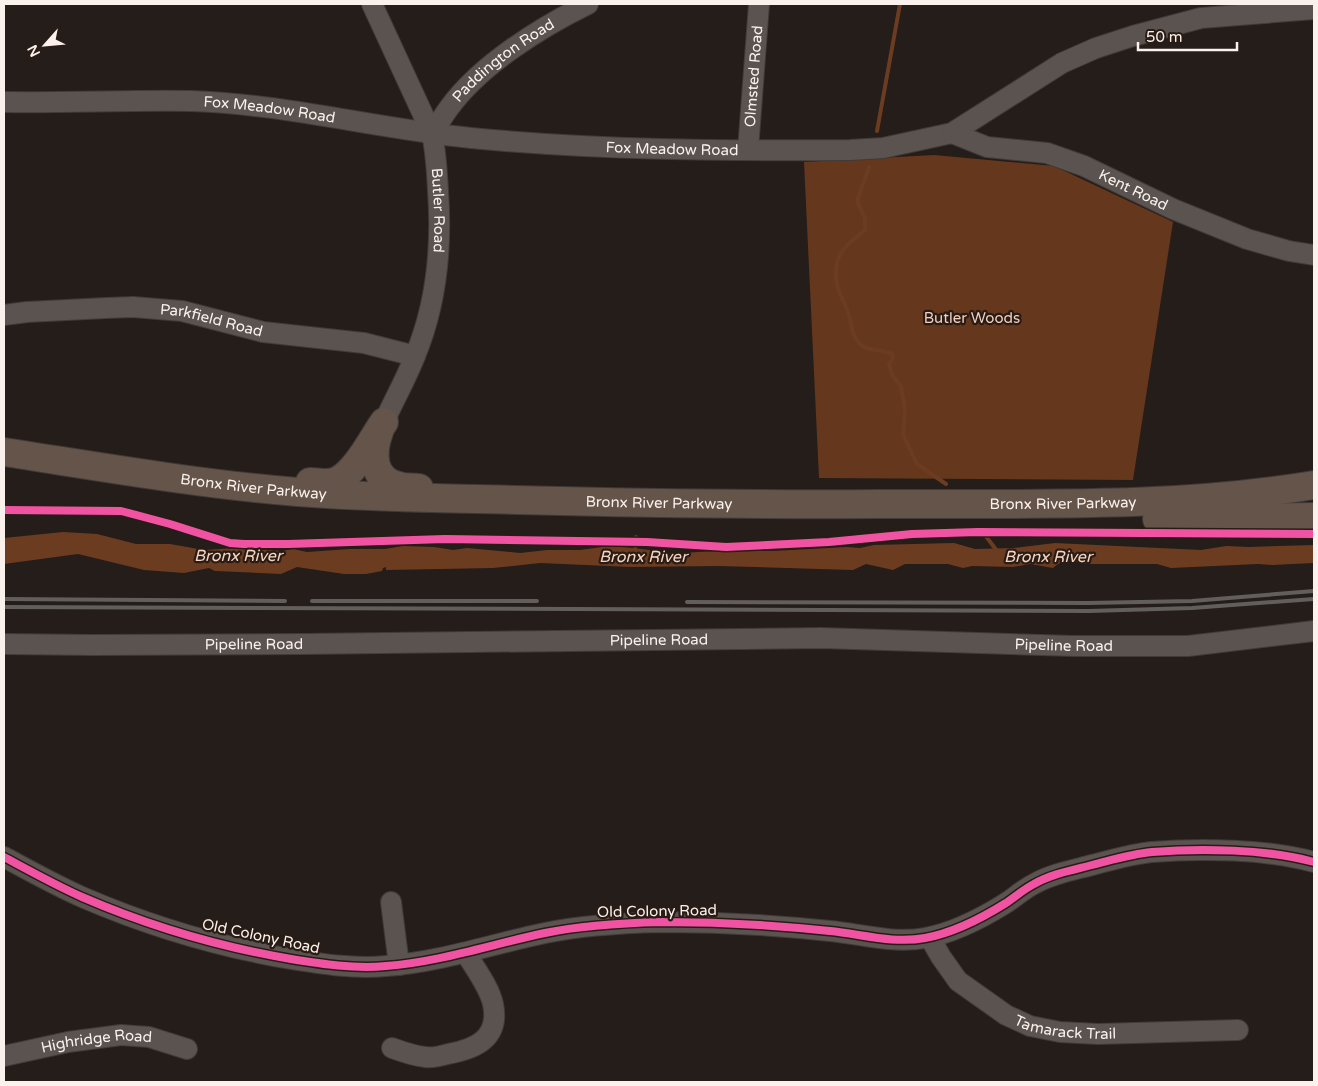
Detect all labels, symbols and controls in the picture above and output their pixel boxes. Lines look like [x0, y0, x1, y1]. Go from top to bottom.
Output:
street label: Paddington Road [448, 15, 558, 106]
north arrow [20, 20, 70, 70]
scale bar [1138, 20, 1237, 52]
street label: Olmsted Road [741, 25, 766, 128]
text: 50 m [1146, 28, 1183, 46]
text: N [24, 42, 44, 60]
street label: Fox Meadow Road [203, 92, 337, 127]
street label: Fox Meadow Road [605, 138, 738, 159]
street label: Kent Road [1096, 165, 1171, 214]
street label: Butler Road [428, 167, 448, 253]
street label: Parkfield Road [159, 300, 265, 341]
park label: Butler Woods [924, 309, 1020, 327]
street label: Bronx River Parkway [179, 470, 327, 503]
street label: Bronx River Parkway [585, 493, 733, 513]
street label: Bronx River Parkway [990, 493, 1137, 513]
water label: Bronx River [194, 546, 284, 566]
water label: Bronx River [599, 547, 689, 567]
water label: Bronx River [1004, 547, 1094, 567]
street label: Pipeline Road [610, 630, 708, 649]
street label: Pipeline Road [205, 635, 303, 653]
street label: Pipeline Road [1014, 635, 1113, 655]
street label: Old Colony Road [597, 901, 717, 921]
street label: Old Colony Road [200, 915, 322, 957]
street label: Tamarack Trail [1012, 1011, 1116, 1043]
street label: Highridge Road [39, 1026, 153, 1057]

